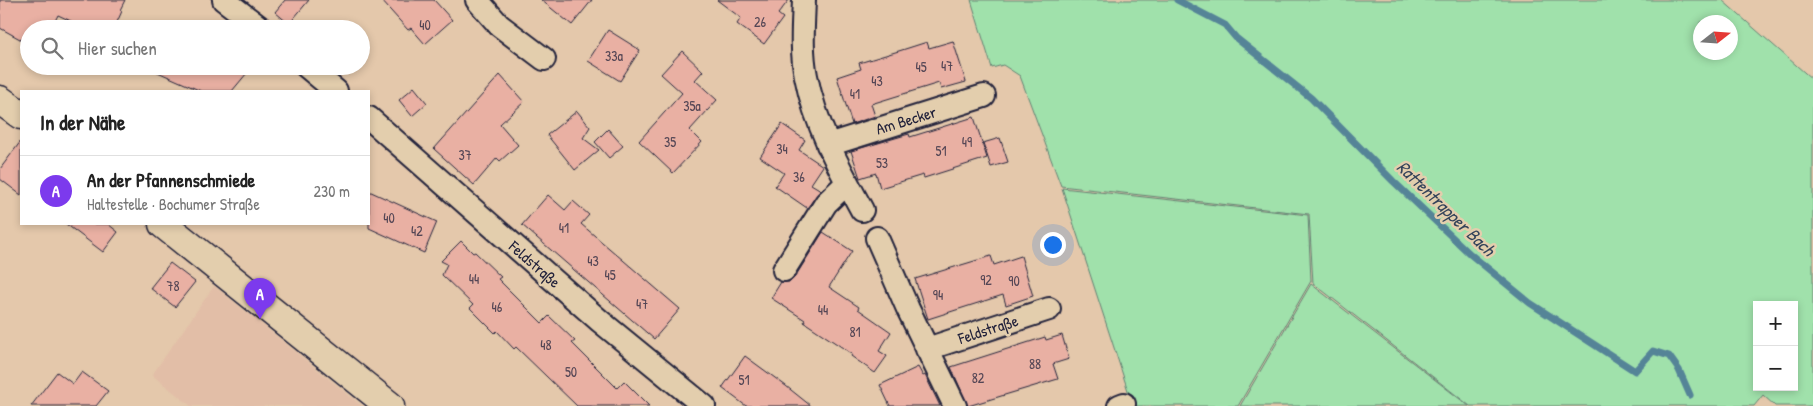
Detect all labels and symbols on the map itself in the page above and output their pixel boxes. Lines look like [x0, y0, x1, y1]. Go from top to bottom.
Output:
house number: 26 [754, 12, 766, 31]
house number: 40 [419, 15, 431, 34]
north arrow [1693, 15, 1738, 60]
house number: 33a [605, 46, 624, 65]
house number: 47 [941, 56, 953, 75]
house number: 45 [915, 57, 927, 76]
house number: 43 [871, 71, 883, 90]
house number: 41 [850, 84, 860, 103]
house number: 35a [683, 96, 701, 115]
street label: Am Becker [873, 100, 939, 140]
house number: 35 [664, 132, 676, 151]
house number: 49 [962, 132, 972, 151]
house number: 34 [776, 139, 788, 158]
house number: 51 [935, 141, 947, 160]
house number: 37 [458, 145, 472, 164]
house number: 53 [876, 153, 888, 172]
water label: Rattentrapper Bach [1391, 155, 1502, 262]
house number: 36 [793, 167, 805, 186]
house number: 40 [383, 208, 395, 227]
house number: 41 [559, 218, 569, 237]
house number: 42 [411, 221, 423, 240]
your location [1040, 232, 1066, 258]
street label: Feldstraße [504, 235, 566, 293]
house number: 43 [587, 251, 599, 270]
house number: 45 [604, 265, 616, 284]
house number: 44 [469, 269, 479, 288]
house number: 92 [980, 270, 992, 289]
house number: 90 [1008, 271, 1020, 290]
house number: 78 [167, 276, 180, 295]
pin: A [244, 278, 276, 319]
house number: 94 [933, 285, 943, 304]
house number: 47 [636, 294, 648, 313]
house number: 46 [492, 297, 503, 316]
house number: 44 [818, 300, 828, 319]
street label: Feldstraße [954, 309, 1021, 349]
house number: 81 [849, 322, 861, 341]
house number: 48 [540, 335, 552, 354]
house number: 88 [1029, 354, 1041, 373]
house number: 50 [565, 362, 577, 381]
house number: 82 [972, 368, 985, 387]
house number: 51 [738, 370, 750, 389]

